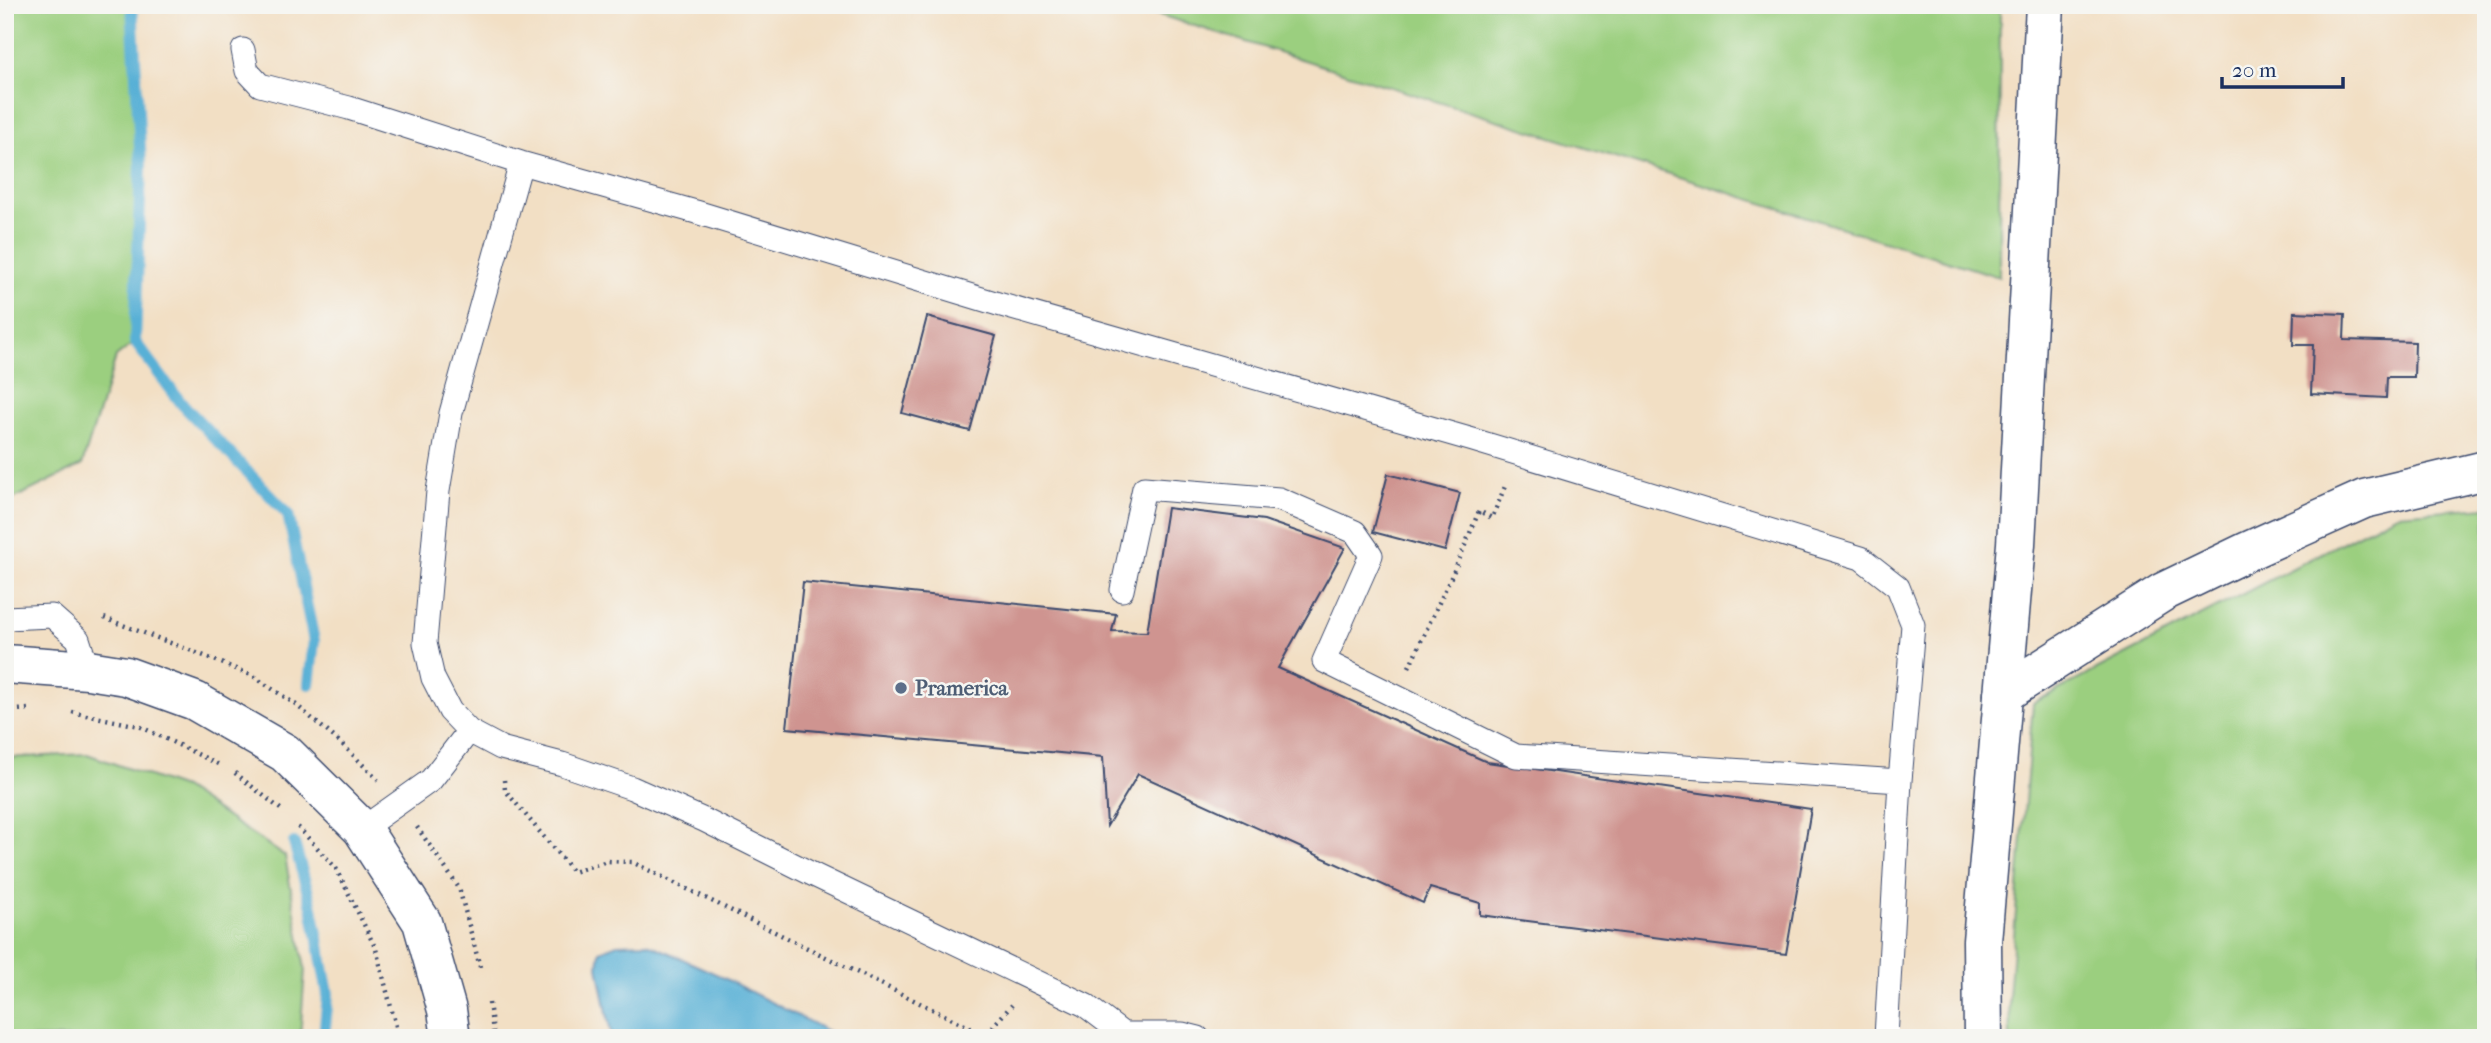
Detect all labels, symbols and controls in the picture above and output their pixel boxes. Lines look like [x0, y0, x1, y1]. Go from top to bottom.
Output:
scale bar [2222, 46, 2342, 90]
text: 20 m [2232, 58, 2277, 82]
place label: Pramerica [915, 676, 1009, 700]
marker: Pramerica [893, 680, 909, 696]

